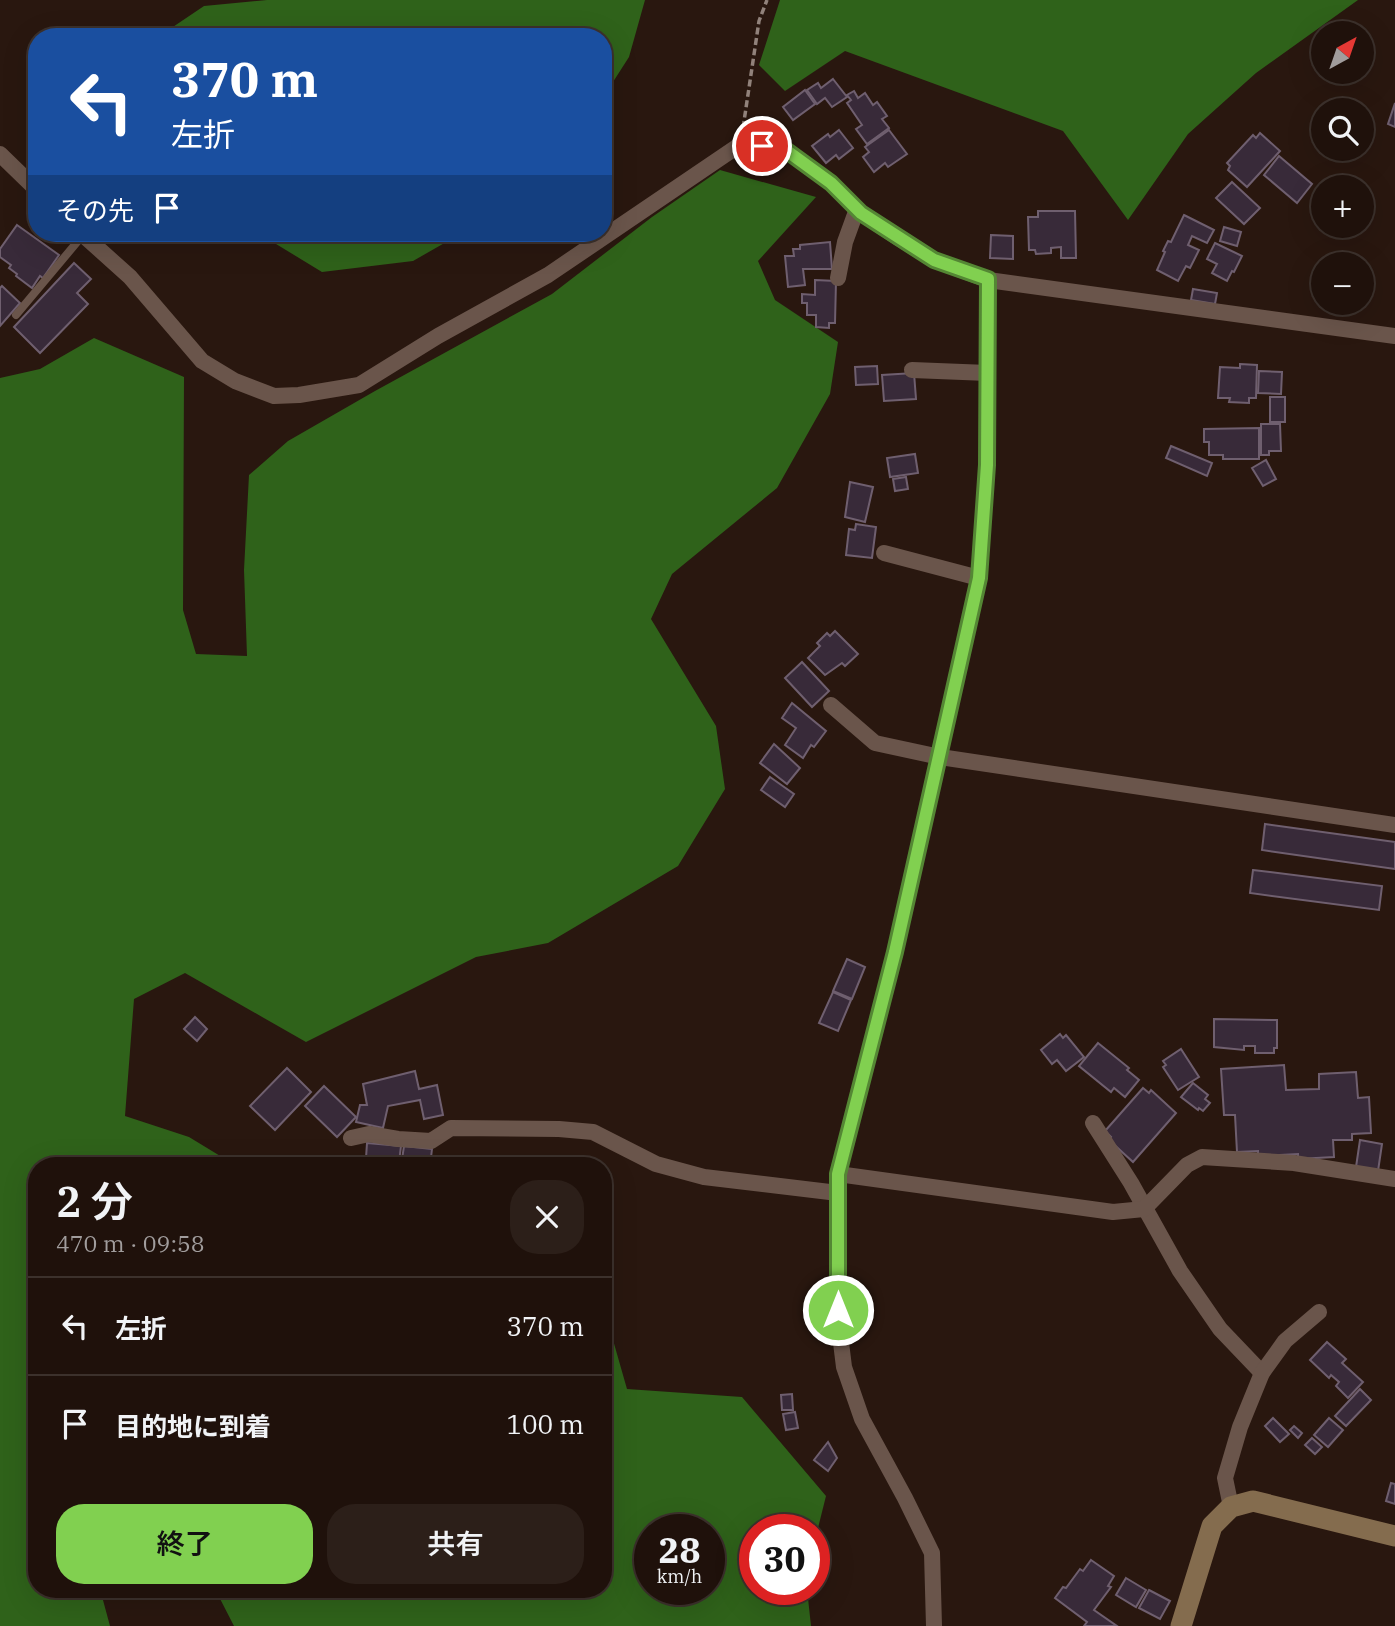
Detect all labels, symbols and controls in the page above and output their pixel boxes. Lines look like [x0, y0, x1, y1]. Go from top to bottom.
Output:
north arrow [1311, 21, 1374, 84]
map controls [1311, 21, 1374, 315]
text: 370 m [171, 47, 318, 110]
icon: left [56, 56, 147, 147]
button: search [1311, 98, 1374, 161]
text: 左折 [171, 113, 235, 155]
pin [732, 116, 792, 176]
icon: arrive [743, 127, 781, 165]
button: + [1311, 175, 1374, 238]
icon: arrive [148, 189, 186, 227]
text: その先 [56, 193, 134, 227]
button: − [1311, 252, 1374, 315]
text: 2 分 [56, 1174, 133, 1229]
button: close [510, 1180, 584, 1254]
text: 470 m · 09:58 [56, 1228, 205, 1258]
position arrow [801, 1273, 875, 1347]
icon: left [56, 1307, 94, 1345]
text: 370 m [506, 1309, 584, 1343]
text: 左折 [115, 1311, 167, 1345]
icon: arrive [56, 1405, 94, 1443]
text: 100 m [506, 1407, 584, 1441]
text: 目的地に到着 [115, 1409, 271, 1443]
button: 終了 [56, 1504, 313, 1584]
button: 共有 [327, 1504, 584, 1584]
speed limit sign: 30 [739, 1514, 830, 1605]
text: 28 [658, 1527, 701, 1573]
text: km/h [657, 1565, 702, 1588]

